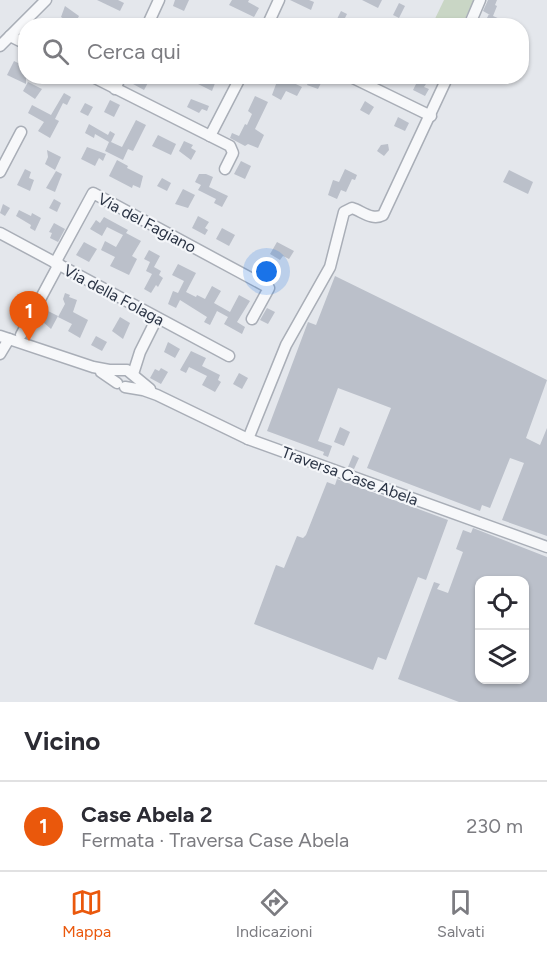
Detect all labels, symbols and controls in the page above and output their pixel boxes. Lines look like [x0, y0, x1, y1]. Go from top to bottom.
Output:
search box [18, 18, 529, 84]
icon: search [39, 35, 72, 68]
text: Cerca qui [87, 38, 181, 65]
street label: Via del Fagiano [95, 189, 199, 257]
your location [252, 257, 281, 286]
street label: Via della Folaga [60, 260, 168, 330]
pin: 1 [9, 292, 48, 341]
street label: Traversa Case Abela [279, 442, 421, 510]
map controls [475, 576, 529, 684]
button: locate [475, 576, 529, 630]
button: layers [475, 630, 529, 684]
text: Vicino [24, 725, 100, 757]
text: Case Abela 2 [81, 801, 212, 828]
text: 1 [39, 814, 48, 838]
text: 230 m [466, 814, 523, 838]
text: Fermata · Traversa Case Abela [81, 828, 349, 852]
tab: Mappa [62, 886, 111, 941]
tab: Indicazioni [236, 886, 312, 941]
tab: Salvati [437, 886, 485, 941]

